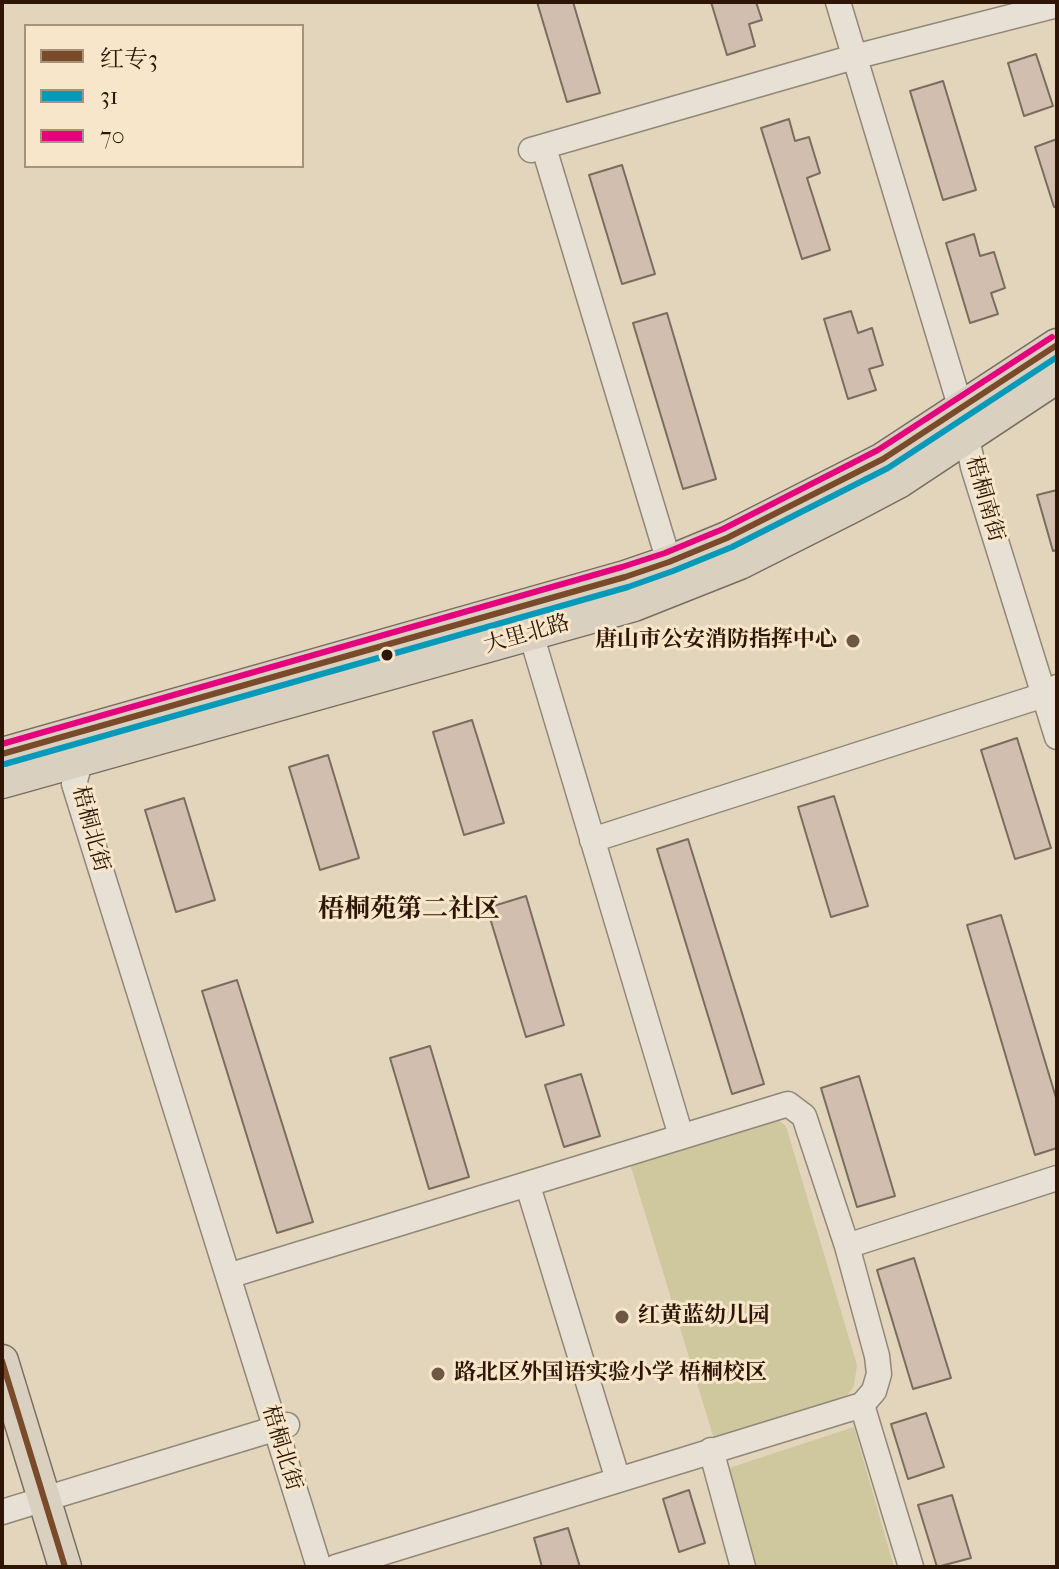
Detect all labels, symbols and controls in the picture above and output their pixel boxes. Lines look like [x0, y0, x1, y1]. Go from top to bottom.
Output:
legend [24, 24, 304, 168]
text: 红专3 [100, 45, 158, 73]
text: 31 [100, 82, 118, 110]
text: 70 [100, 122, 125, 150]
street label: 梧桐南街 [959, 453, 1009, 545]
street label: 大里北路 [481, 610, 573, 660]
place label: 唐山市公安消防指挥中心 [595, 628, 837, 654]
marker: 唐山市公安消防指挥中心 [844, 632, 862, 650]
unlabelled marker [379, 647, 395, 663]
street label: 梧桐北街 [66, 783, 114, 875]
district label: 梧桐苑第二社区 [318, 895, 500, 927]
place label: 红黄蓝幼儿园 [638, 1304, 770, 1330]
marker: 红黄蓝幼儿园 [613, 1308, 631, 1326]
place label: 路北区外国语实验小学 梧桐校区 [454, 1361, 767, 1387]
marker: 路北区外国语实验小学 梧桐校区 [429, 1365, 447, 1383]
street label: 梧桐北街 [256, 1402, 306, 1494]

